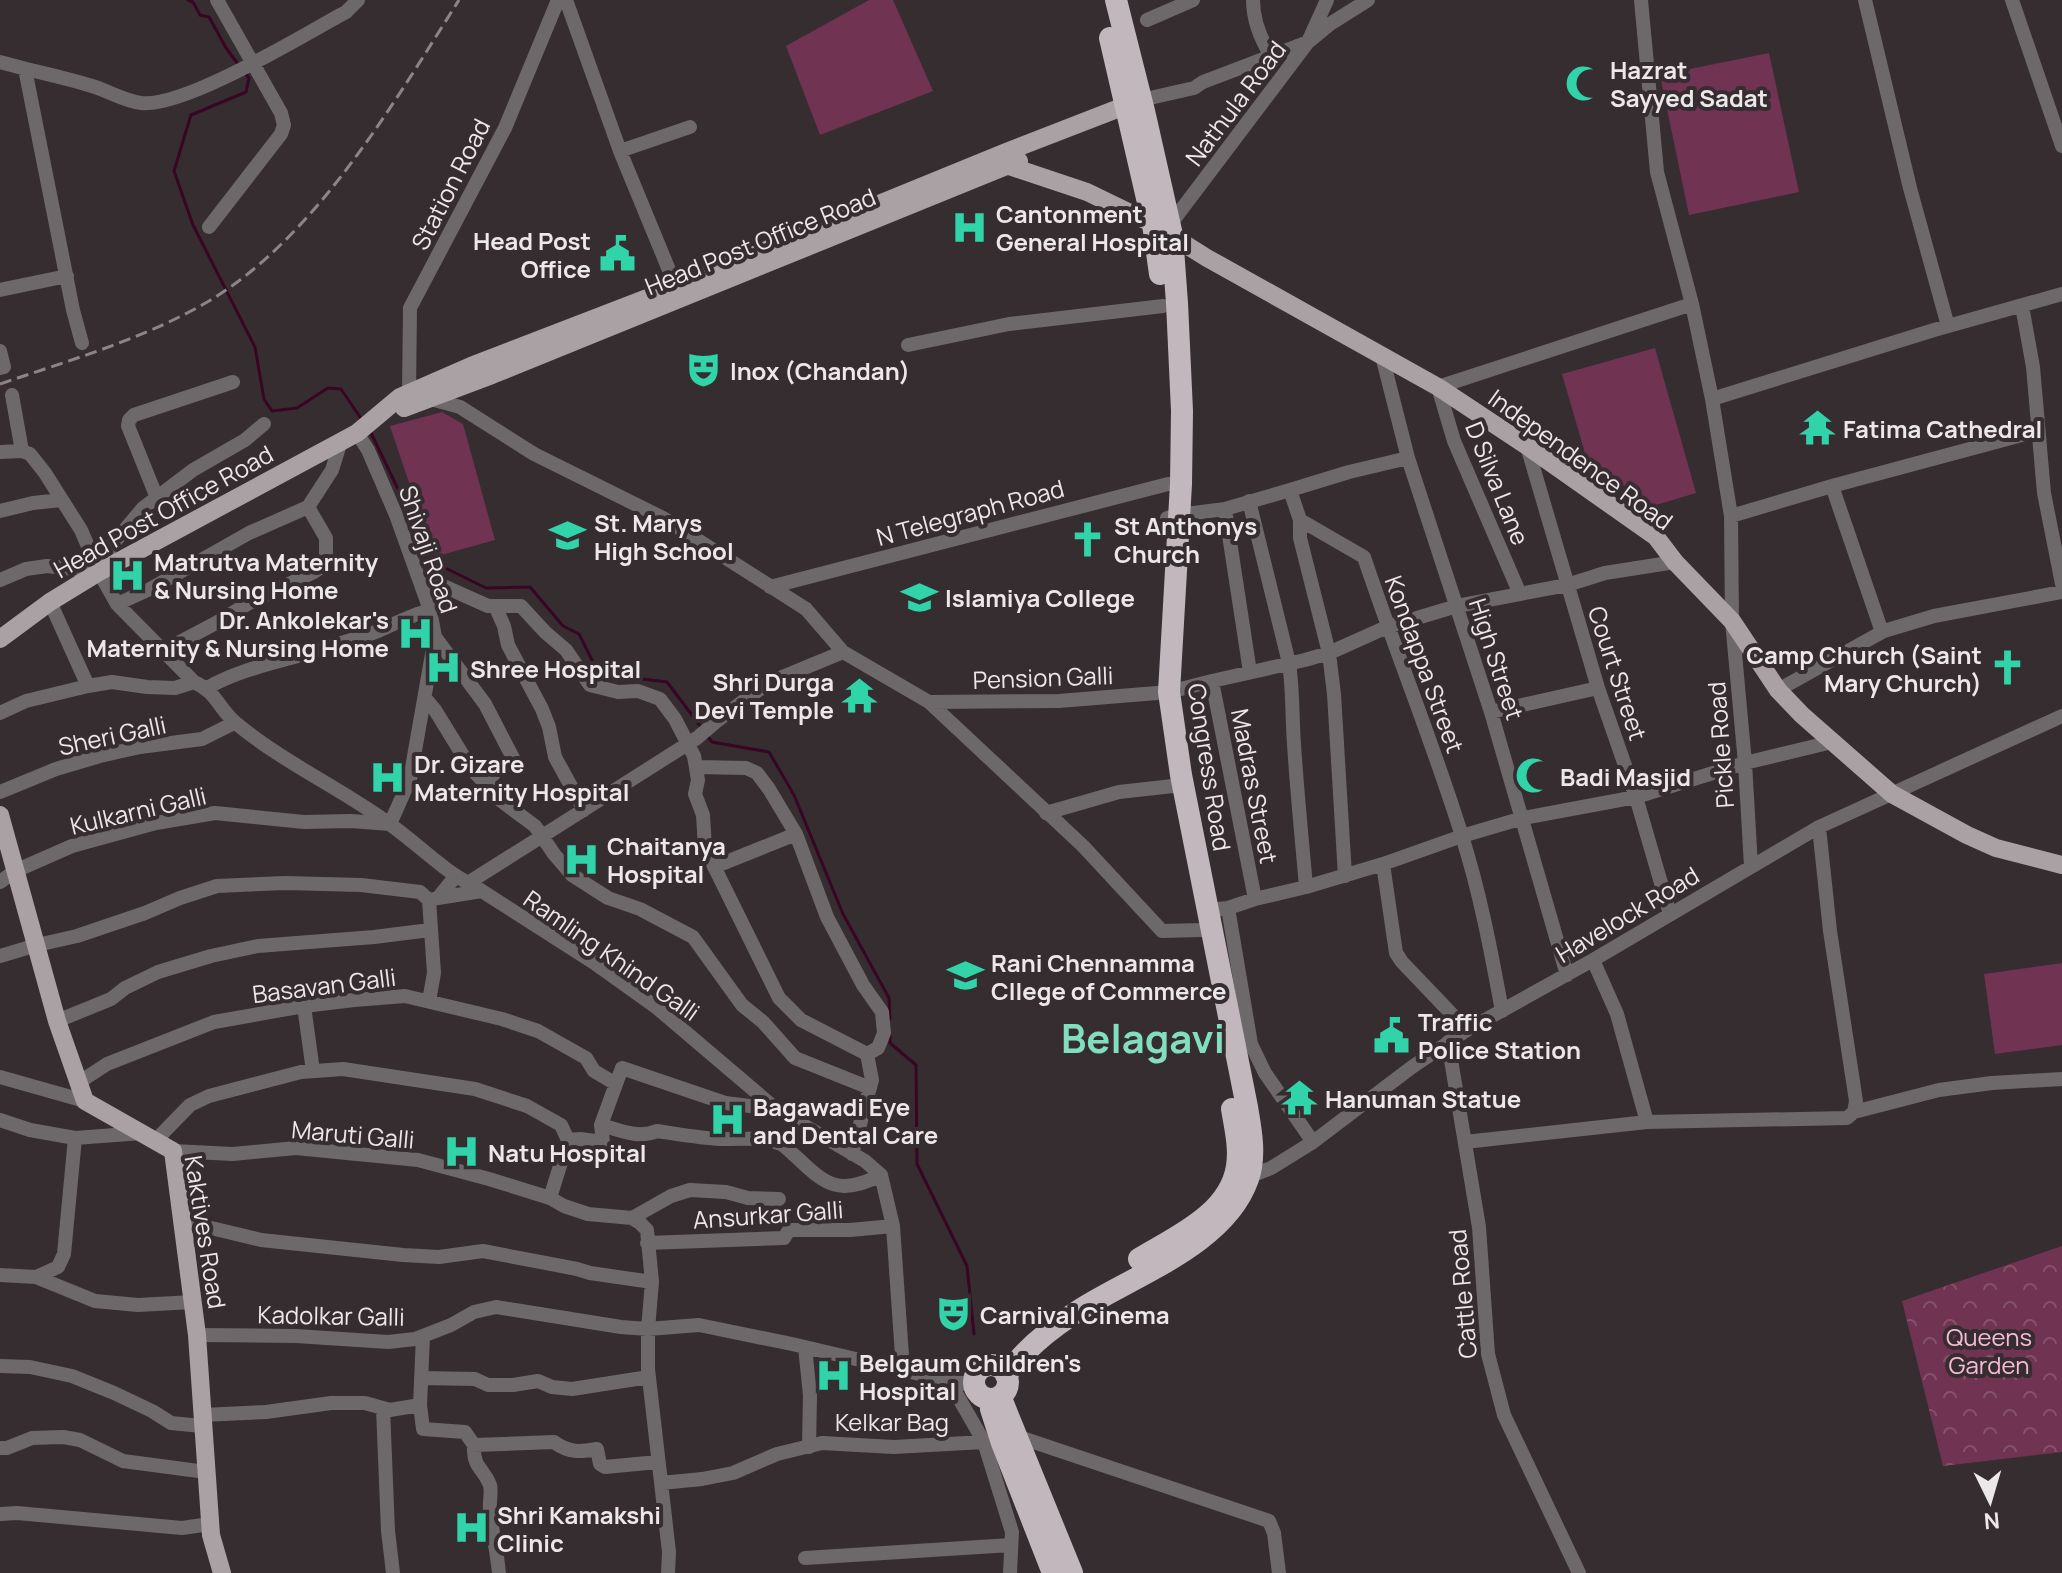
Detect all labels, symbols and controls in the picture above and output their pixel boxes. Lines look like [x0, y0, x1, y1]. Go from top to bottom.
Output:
street label: Nathula Road [1177, 34, 1293, 172]
place label: Hazrat Sayyed Sadat [1610, 53, 1768, 114]
mosque icon: Hazrat Sayyed Sadat [1565, 64, 1603, 102]
street label: Station Road [403, 113, 497, 255]
street label: Head Post Office Road [640, 180, 880, 302]
place label: Cantonment General Hospital [996, 197, 1189, 258]
hospital icon: Cantonment General Hospital [951, 208, 989, 246]
place label: Head Post Office [473, 224, 591, 285]
public building icon: Head Post Office [598, 235, 636, 273]
theatre icon: Inox (Chandan) [685, 351, 723, 389]
place label: Inox (Chandan) [730, 354, 910, 387]
street label: Independence Road [1482, 381, 1680, 537]
temple icon: Fatima Cathedral [1798, 409, 1836, 447]
place label: Fatima Cathedral [1843, 412, 2042, 445]
street label: D Silva Lane [1458, 416, 1538, 550]
street label: Head Post Office Road [47, 437, 279, 585]
street label: N Telegraph Road [872, 471, 1068, 553]
street label: Shivaji Road [392, 481, 466, 617]
place label: St. Marys High School [594, 506, 734, 567]
place label: St Anthonys Church [1114, 509, 1257, 570]
school or university icon: St. Marys High School [549, 517, 587, 555]
church icon: St Anthonys Church [1069, 520, 1107, 558]
place label: Matrutva Maternity & Nursing Home [154, 545, 379, 606]
hospital icon: Matrutva Maternity & Nursing Home [109, 556, 147, 594]
street label: Kondappa Street [1378, 571, 1472, 757]
school or university icon: Islamiya College [900, 578, 938, 616]
place label: Islamiya College [945, 581, 1135, 614]
street label: High Street [1462, 594, 1532, 724]
street label: Court Street [1581, 602, 1655, 744]
place label: Dr. Ankolekar's Maternity & Nursing Home [86, 603, 389, 664]
hospital icon: Dr. Ankolekar's Maternity & Nursing Home [396, 614, 434, 652]
place label: Camp Church (Saint Mary Church) [1746, 638, 1982, 699]
hospital icon: Shree Hospital [425, 649, 463, 687]
church icon: Camp Church (Saint Mary Church) [1989, 649, 2027, 687]
place label: Shree Hospital [470, 652, 641, 685]
street label: Pension Galli [972, 658, 1114, 696]
place label: Shri Durga Devi Temple [694, 665, 834, 726]
temple icon: Shri Durga Devi Temple [841, 676, 879, 714]
street label: Congress Road [1180, 681, 1240, 853]
street label: Pickle Road [1699, 681, 1741, 809]
street label: Madras Street [1224, 706, 1286, 866]
street label: Sheri Galli [55, 708, 169, 762]
place label: Dr. Gizare Maternity Hospital [414, 747, 629, 808]
mosque icon: Badi Masjid [1515, 757, 1553, 795]
hospital icon: Dr. Gizare Maternity Hospital [369, 758, 407, 796]
place label: Badi Masjid [1560, 760, 1691, 793]
street label: Kulkarni Galli [67, 778, 209, 842]
place label: Chaitanya Hospital [607, 829, 726, 890]
hospital icon: Chaitanya Hospital [562, 840, 600, 878]
street label: Havelock Road [1549, 858, 1705, 970]
street label: Ramling Khind Galli [517, 882, 707, 1028]
place label: Rani Chennamma Cllege of Commerce [991, 946, 1227, 1007]
school or university icon: Rani Chennamma Cllege of Commerce [946, 957, 984, 995]
street label: Basavan Galli [250, 960, 398, 1010]
place label: Traffic Police Station [1418, 1005, 1581, 1066]
district label: Belagavi [1061, 1010, 1225, 1065]
public building icon: Traffic Police Station [1373, 1016, 1411, 1054]
temple icon: Hanuman Statue [1280, 1079, 1318, 1117]
place label: Hanuman Statue [1325, 1082, 1521, 1115]
place label: Bagawadi Eye and Dental Care [753, 1090, 938, 1151]
hospital icon: Bagawadi Eye and Dental Care [708, 1101, 746, 1139]
street label: Maruti Galli [290, 1112, 416, 1156]
hospital icon: Natu Hospital [443, 1133, 481, 1171]
place label: Natu Hospital [488, 1136, 647, 1169]
street label: Kaktives Road [178, 1153, 234, 1311]
street label: Ansurkar Galli [692, 1192, 844, 1236]
street label: Cattle Road [1440, 1228, 1484, 1360]
theatre icon: Carnival Cinema [935, 1295, 973, 1333]
street label: Kadolkar Galli [257, 1297, 405, 1333]
place label: Carnival Cinema [980, 1298, 1170, 1331]
park label: Queens Garden [1946, 1320, 2032, 1381]
place label: Belgaum Children's Hospital [859, 1346, 1081, 1407]
hospital icon: Belgaum Children's Hospital [814, 1357, 852, 1395]
street label: Kelkar Bag [835, 1405, 949, 1438]
north arrow [1950, 1461, 2030, 1541]
place label: Shri Kamakshi Clinic [497, 1498, 661, 1559]
text: N [1983, 1505, 2001, 1537]
hospital icon: Shri Kamakshi Clinic [452, 1509, 490, 1547]

